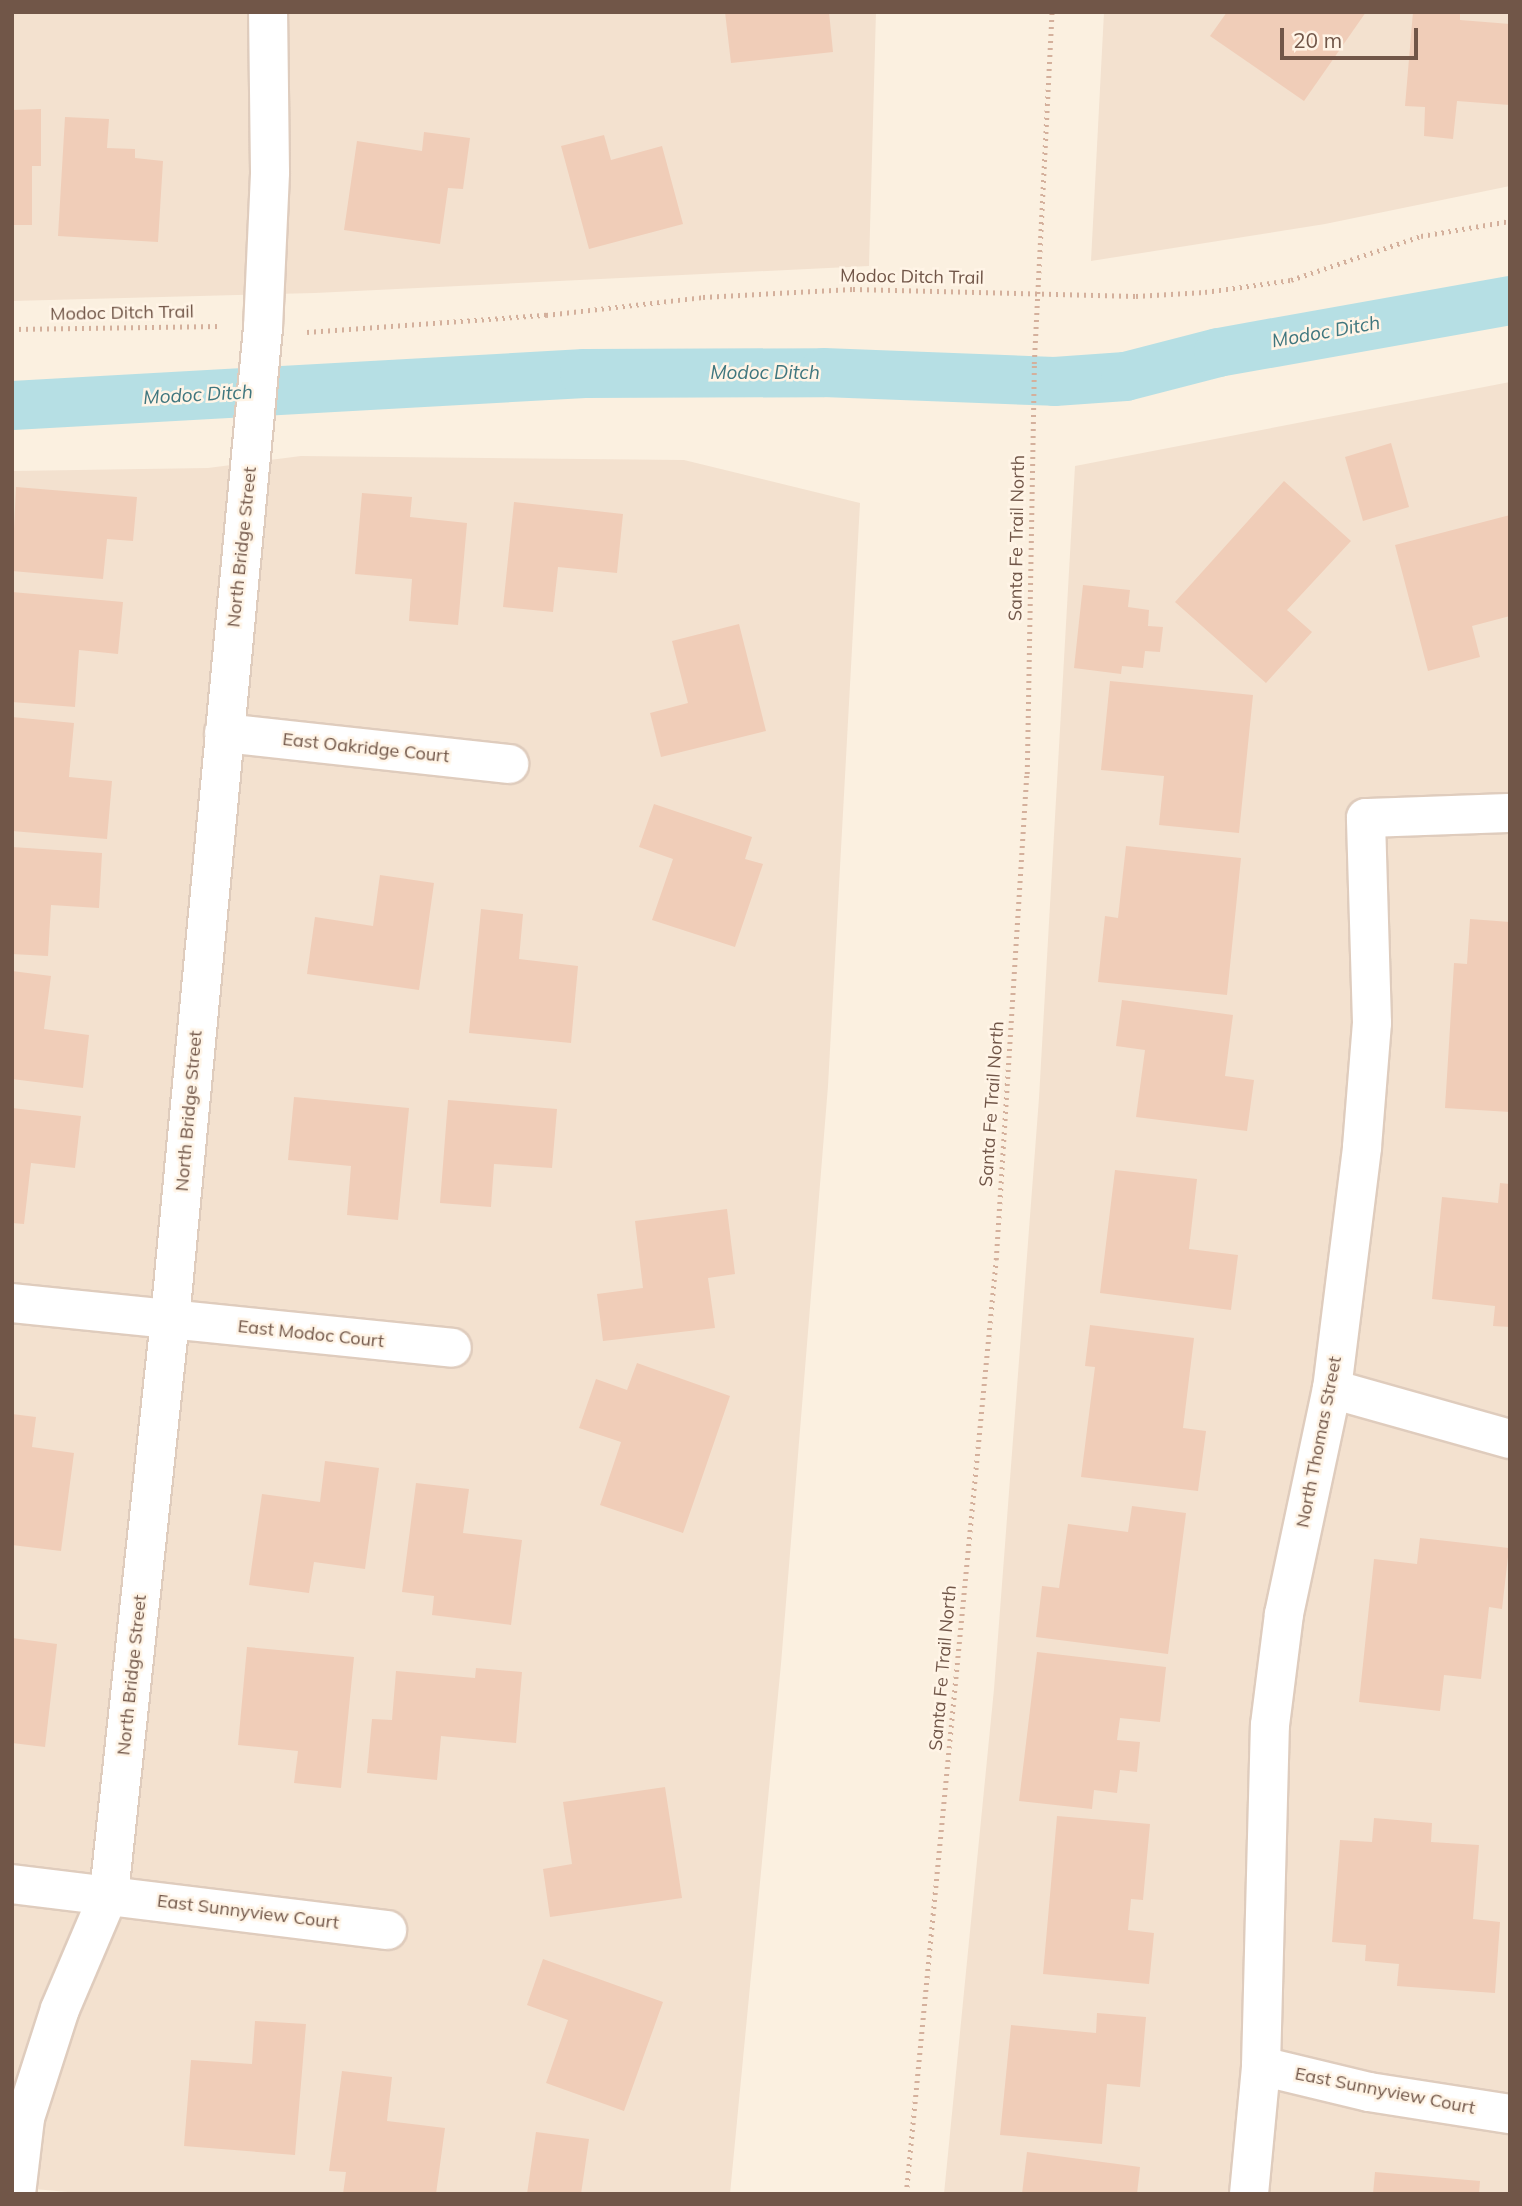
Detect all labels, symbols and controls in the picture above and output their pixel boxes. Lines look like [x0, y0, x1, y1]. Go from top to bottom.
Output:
scale bar [1284, 14, 1422, 58]
text: 20 m [1293, 27, 1342, 53]
street label: Modoc Ditch Trail [840, 265, 984, 289]
street label: Modoc Ditch Trail [50, 301, 194, 325]
water label: Modoc Ditch [1270, 311, 1382, 353]
water label: Modoc Ditch [710, 362, 820, 384]
water label: Modoc Ditch [143, 381, 253, 409]
street label: Santa Fe Trail North [1005, 455, 1029, 621]
street label: North Bridge Street [223, 466, 261, 628]
street label: East Oakridge Court [281, 728, 451, 768]
street label: Santa Fe Trail North [975, 1020, 1009, 1188]
street label: North Bridge Street [171, 1030, 207, 1192]
street label: East Modoc Court [237, 1316, 385, 1352]
street label: North Thomas Street [1292, 1355, 1346, 1529]
street label: Santa Fe Trail North [925, 1584, 961, 1752]
street label: North Bridge Street [113, 1594, 151, 1756]
street label: East Sunnyview Court [156, 1890, 340, 1934]
street label: East Sunnyview Court [1293, 2063, 1477, 2119]

